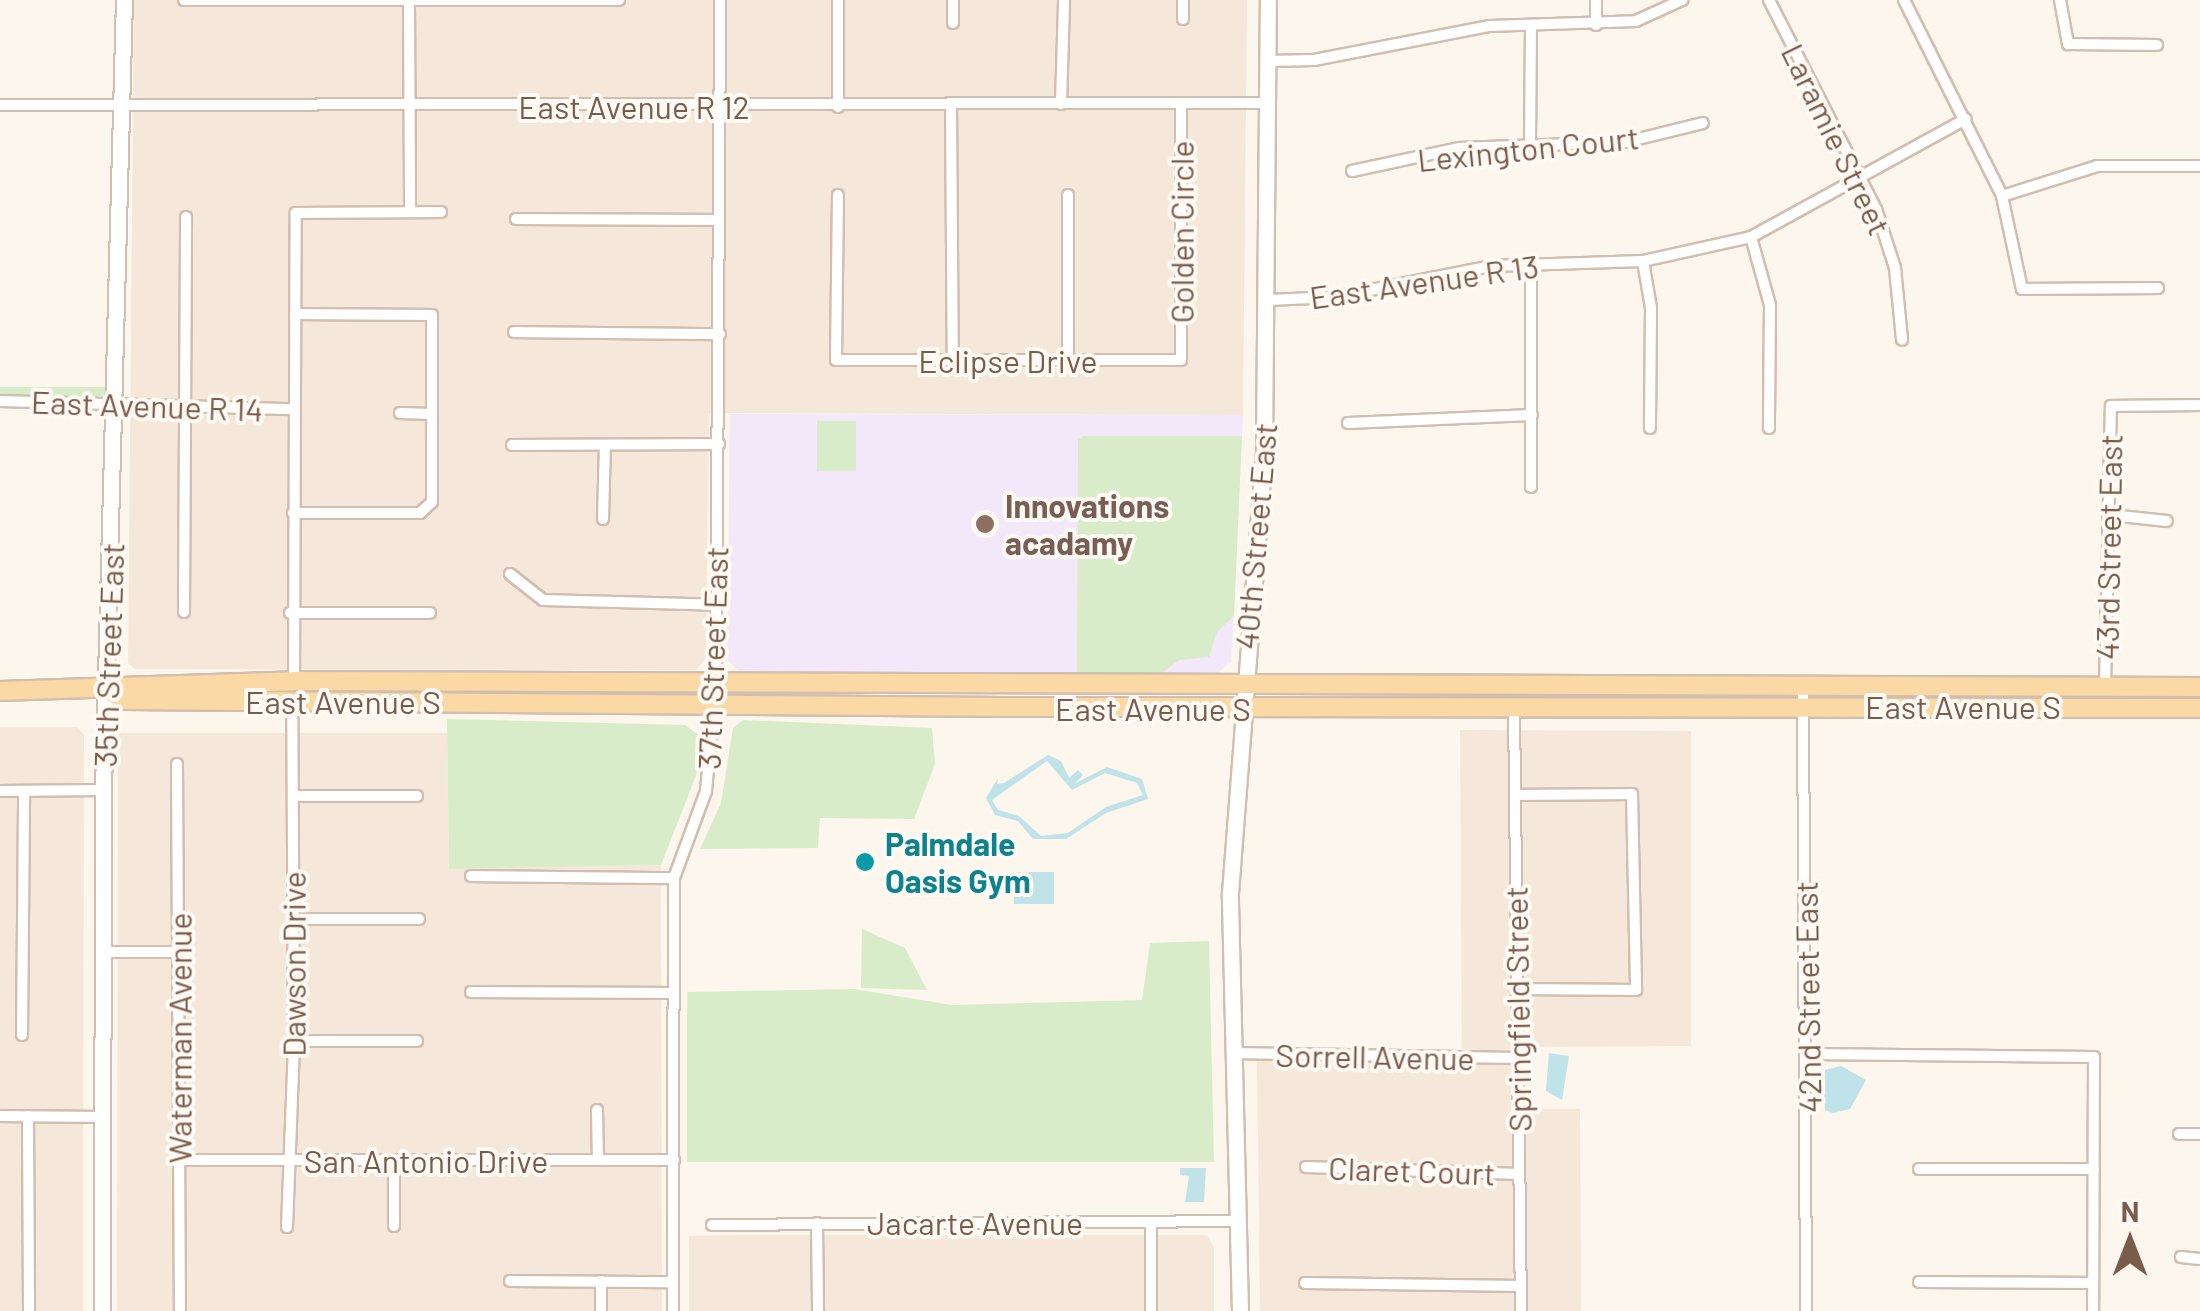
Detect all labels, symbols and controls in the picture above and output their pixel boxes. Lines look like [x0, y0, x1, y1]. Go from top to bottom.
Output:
street label: Laramie Street [1774, 37, 1900, 241]
street label: East Avenue R 12 [518, 87, 750, 125]
street label: Lexington Court [1415, 117, 1641, 179]
street label: Golden Circle [1162, 141, 1200, 323]
street label: East Avenue R 13 [1307, 246, 1541, 316]
street label: Eclipse Drive [918, 341, 1098, 379]
street label: East Avenue R 14 [30, 382, 264, 428]
street label: 40th Street East [1226, 421, 1284, 651]
street label: 43rd Street East [2087, 434, 2129, 660]
place label: Innovations acadamy [1005, 487, 1169, 562]
marker: Innovations acadamy [974, 513, 996, 535]
street label: 35th Street East [85, 542, 131, 768]
street label: 37th Street East [689, 546, 735, 770]
street label: East Avenue S [245, 682, 441, 720]
street label: East Avenue S [1865, 687, 2061, 725]
street label: East Avenue S [1055, 689, 1251, 727]
place label: Palmdale Oasis Gym [885, 825, 1031, 900]
marker: Palmdale Oasis Gym [854, 851, 876, 873]
street label: Dawson Drive [274, 871, 312, 1057]
street label: 42nd Street East [1786, 881, 1828, 1113]
street label: Springfield Street [1496, 886, 1538, 1132]
street label: Waterman Avenue [160, 913, 198, 1163]
street label: Sorrell Avenue [1275, 1035, 1475, 1077]
street label: San Antonio Drive [304, 1141, 548, 1179]
street label: Claret Court [1328, 1148, 1496, 1192]
north arrow [2080, 1191, 2180, 1291]
text: N [2121, 1194, 2139, 1228]
street label: Jacarte Avenue [867, 1203, 1083, 1241]

